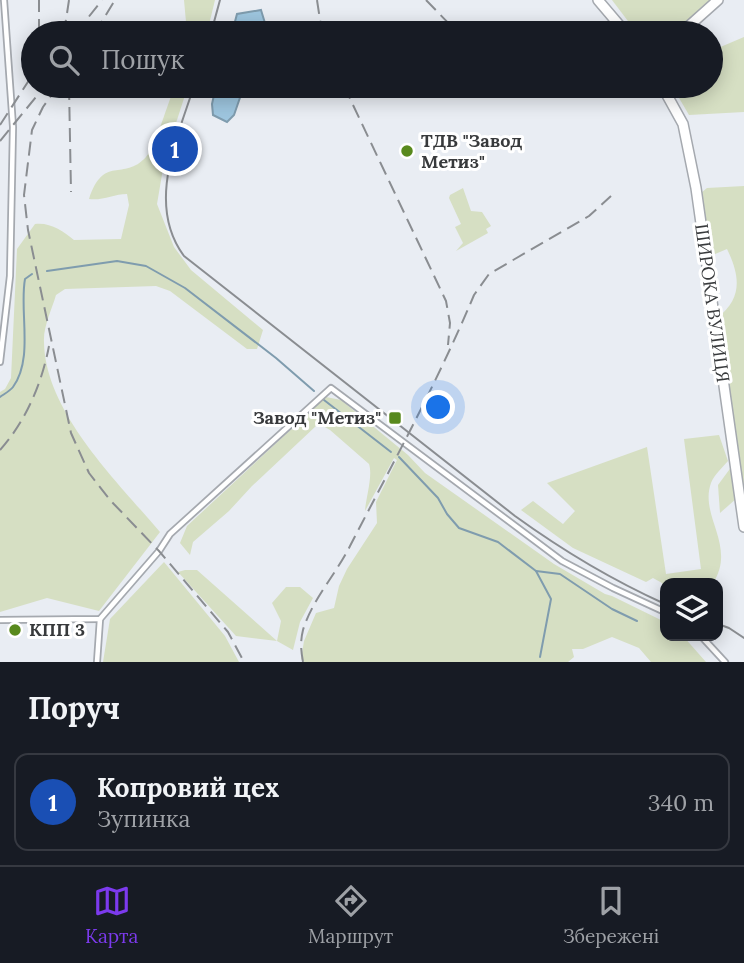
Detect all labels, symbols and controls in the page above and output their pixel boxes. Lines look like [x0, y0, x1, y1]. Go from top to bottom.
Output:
search box [21, 21, 723, 98]
icon: search [45, 41, 83, 79]
text: Пошук [101, 43, 185, 76]
pin: 1 [152, 123, 198, 175]
place label: ТДВ "Завод Метиз" [421, 129, 522, 173]
marker: ТДВ "Завод Метиз" [399, 143, 415, 159]
street label: ШИРОКА ВУЛИЦЯ [690, 222, 735, 384]
your location [421, 390, 455, 424]
place label: Завод "Метиз" [253, 406, 381, 429]
marker: Завод "Метиз" [387, 410, 403, 426]
map controls [660, 578, 723, 641]
button: layers [660, 578, 723, 641]
place label: КПП 3 [29, 618, 85, 641]
marker: КПП 3 [7, 622, 23, 638]
text: Поруч [28, 689, 120, 727]
text: Копровий цех [97, 771, 279, 804]
text: 1 [48, 788, 58, 817]
text: 340 m [648, 788, 714, 817]
text: Зупинка [97, 804, 190, 833]
tab: Карта [85, 882, 138, 948]
tab: Маршрут [308, 882, 393, 948]
tab: Збережені [563, 882, 659, 948]

